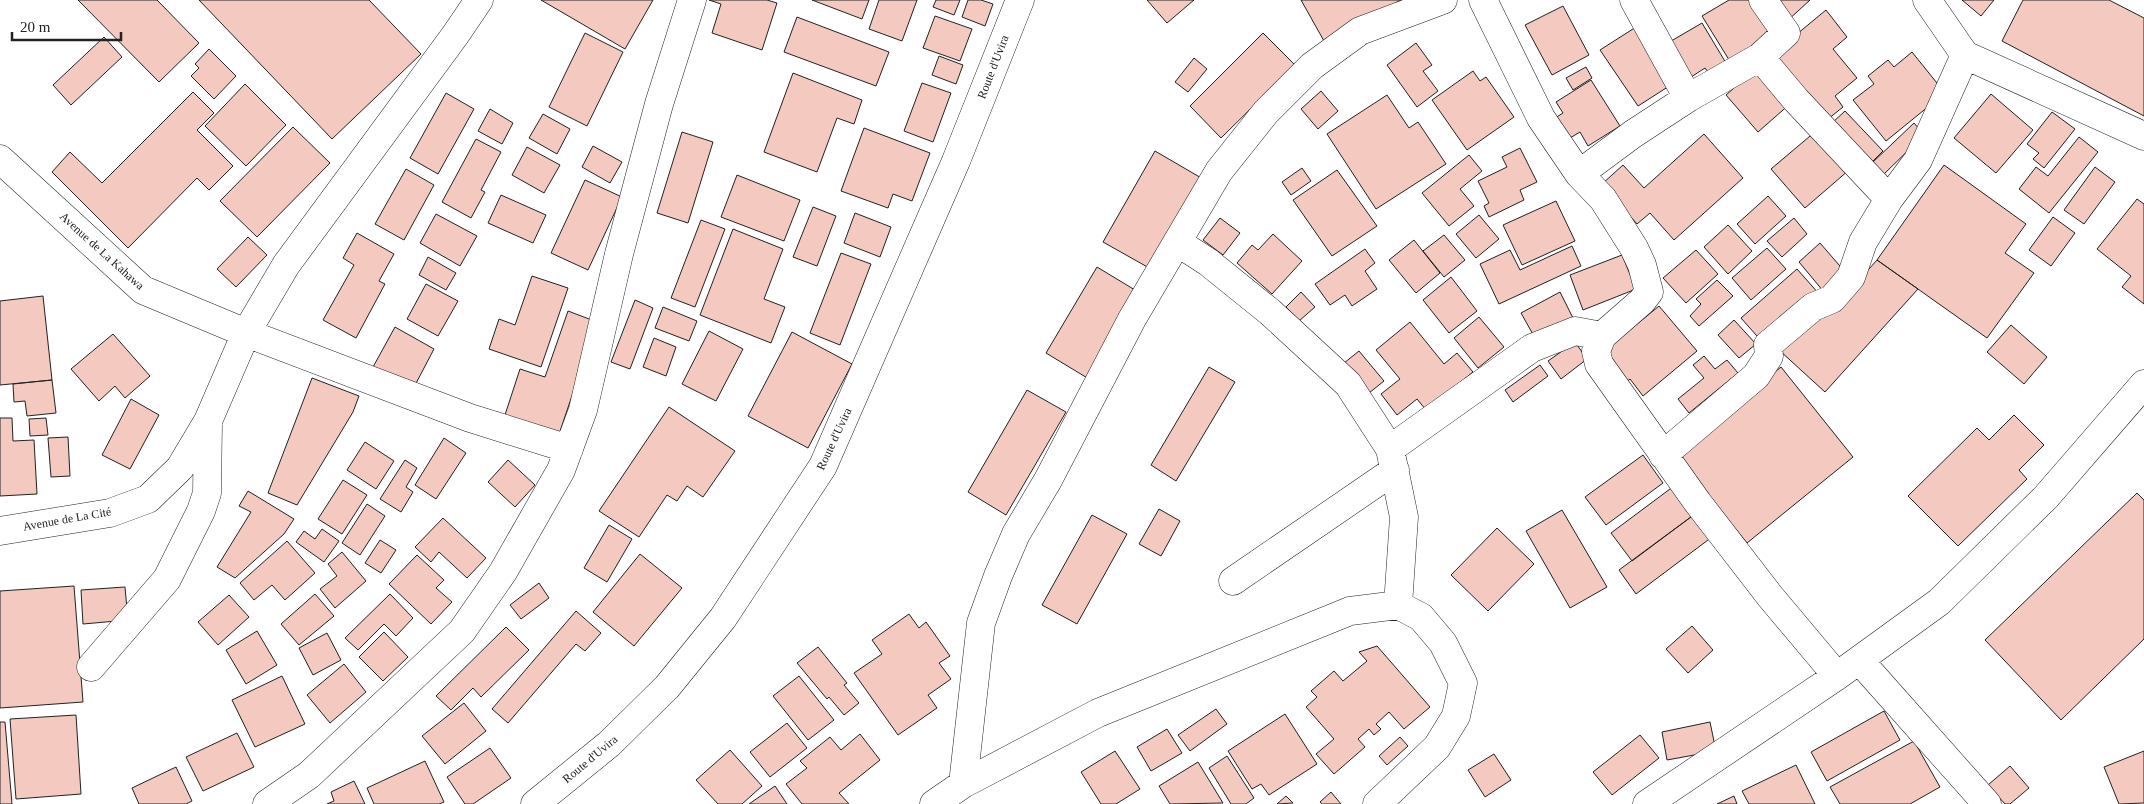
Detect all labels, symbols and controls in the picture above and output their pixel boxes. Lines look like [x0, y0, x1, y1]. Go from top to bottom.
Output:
scale bar [12, 10, 121, 42]
text: 20 m [20, 19, 51, 35]
street label: Route d'Uvira [974, 33, 1012, 101]
street label: Avenue de La Kahawa [57, 209, 148, 293]
street label: Route d'Uvira [813, 405, 855, 472]
street label: Avenue de La Cité [22, 504, 112, 534]
street label: Route d'Uvira [560, 732, 621, 786]

